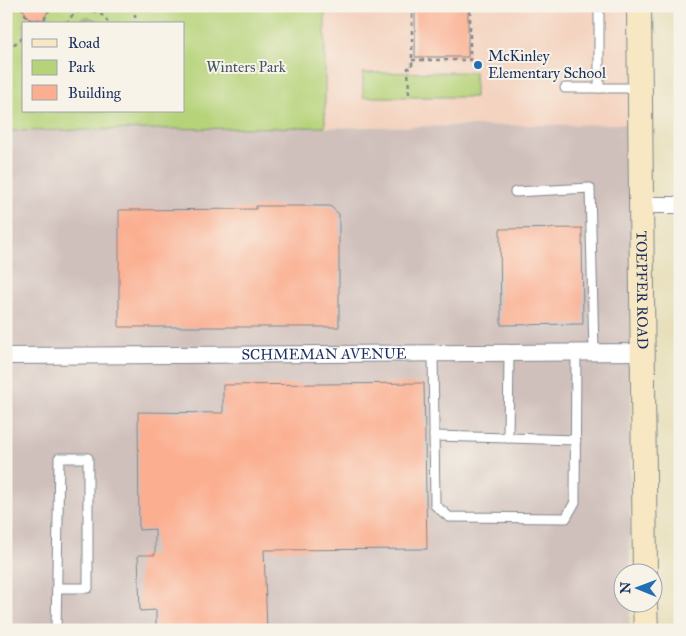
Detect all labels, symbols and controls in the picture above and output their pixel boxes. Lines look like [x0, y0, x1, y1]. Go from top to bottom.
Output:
legend [22, 22, 185, 112]
text: Road [68, 34, 100, 52]
place label: McKinley Elementary School [488, 47, 607, 82]
text: Park [68, 58, 95, 76]
park label: Winters Park [206, 58, 286, 76]
marker: McKinley Elementary School [472, 59, 484, 71]
text: Building [68, 84, 122, 102]
street label: TOEPFER ROAD [632, 231, 652, 350]
street label: SCHMEMAN AVENUE [241, 344, 407, 364]
north arrow [614, 564, 664, 614]
text: N [617, 582, 634, 594]

